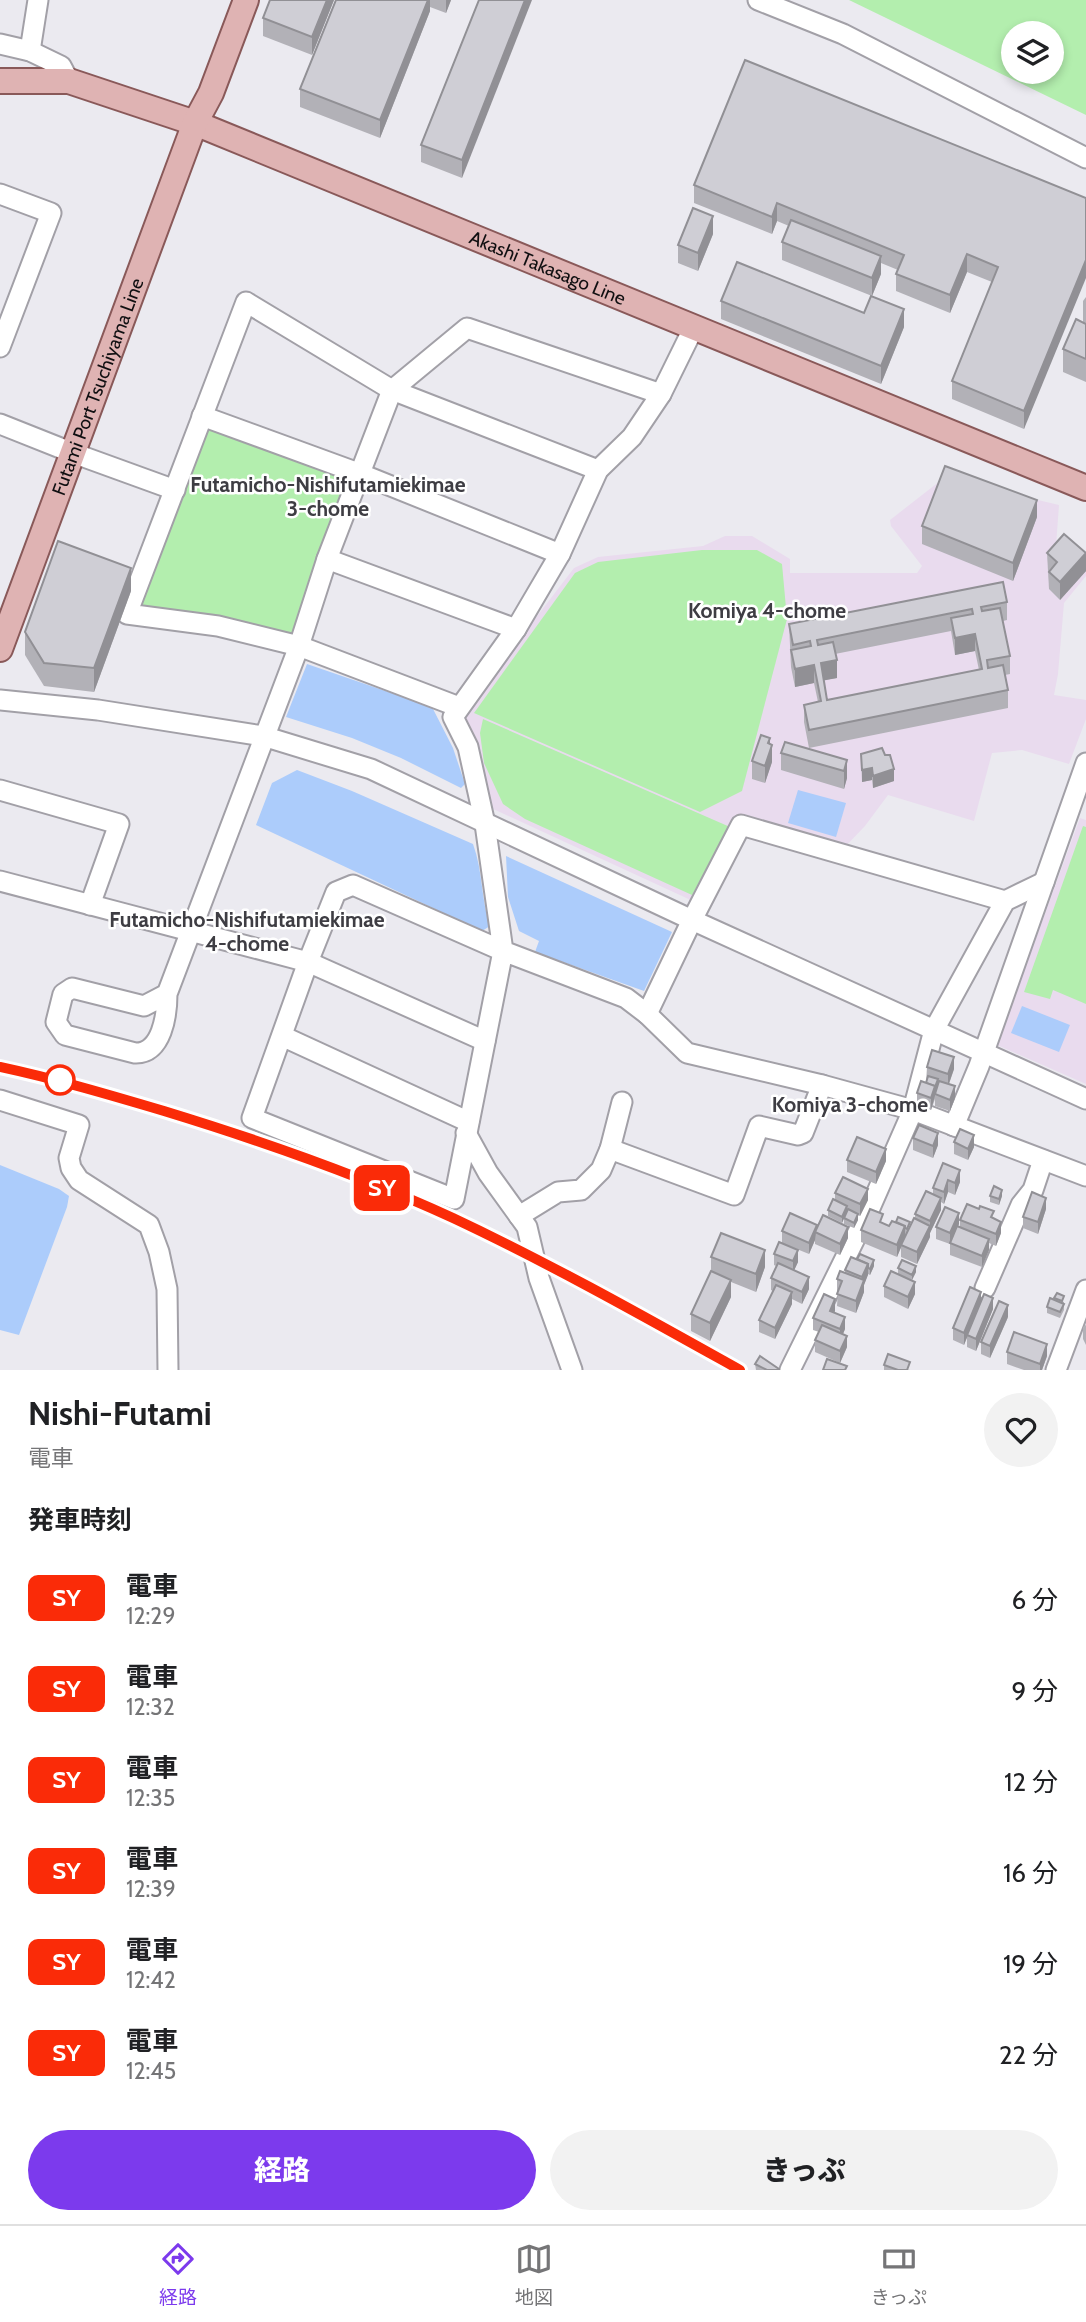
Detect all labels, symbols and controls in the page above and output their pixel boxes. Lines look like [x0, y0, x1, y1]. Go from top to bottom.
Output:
map controls [1001, 21, 1064, 84]
button: layers [1001, 21, 1064, 84]
street label: Akashi Takasago Line [466, 225, 629, 310]
street label: Futami Port Tsuchiyama Line [47, 274, 148, 498]
district label: Futamicho-Nishifutamiekimae 3-chome [190, 472, 466, 521]
district label: Komiya 4-chome [688, 598, 846, 623]
district label: Futamicho-Nishifutamiekimae 4-chome [109, 907, 385, 956]
unlabelled marker [45, 1065, 75, 1095]
district label: Komiya 3-chome [772, 1092, 928, 1117]
line badge: SY [350, 1165, 414, 1211]
text: SY [368, 1173, 396, 1202]
text: Nishi-Futami [28, 1393, 212, 1433]
button: heart [984, 1393, 1058, 1467]
text: 電車 [28, 1444, 74, 1472]
text: 発車時刻 [28, 1504, 132, 1536]
text: 電車 [126, 1570, 178, 1602]
text: SY [52, 1583, 81, 1612]
text: 6 分 [1011, 1584, 1058, 1616]
text: 12:29 [126, 1602, 175, 1630]
text: 電車 [126, 1661, 178, 1693]
text: SY [52, 1674, 81, 1703]
text: 9 分 [1011, 1675, 1058, 1707]
text: 12:32 [126, 1693, 175, 1721]
text: 電車 [126, 1752, 178, 1784]
text: SY [52, 1765, 81, 1794]
text: 12 分 [1004, 1766, 1058, 1798]
text: 12:35 [126, 1784, 175, 1812]
text: 電車 [126, 1843, 178, 1875]
text: SY [52, 1856, 81, 1885]
text: 16 分 [1003, 1857, 1058, 1889]
text: 12:39 [126, 1875, 176, 1903]
text: 電車 [126, 1934, 178, 1966]
text: SY [52, 1947, 81, 1976]
text: 19 分 [1003, 1948, 1058, 1980]
text: 12:42 [126, 1966, 176, 1994]
text: 電車 [126, 2025, 178, 2057]
text: SY [52, 2038, 81, 2067]
text: 22 分 [999, 2039, 1058, 2071]
text: 12:45 [126, 2057, 176, 2085]
button: 経路 [28, 2130, 536, 2210]
button: きっぷ [550, 2130, 1058, 2210]
tab: 経路 [159, 2240, 197, 2309]
tab: 地図 [515, 2240, 553, 2309]
tab: きっぷ [871, 2240, 927, 2309]

